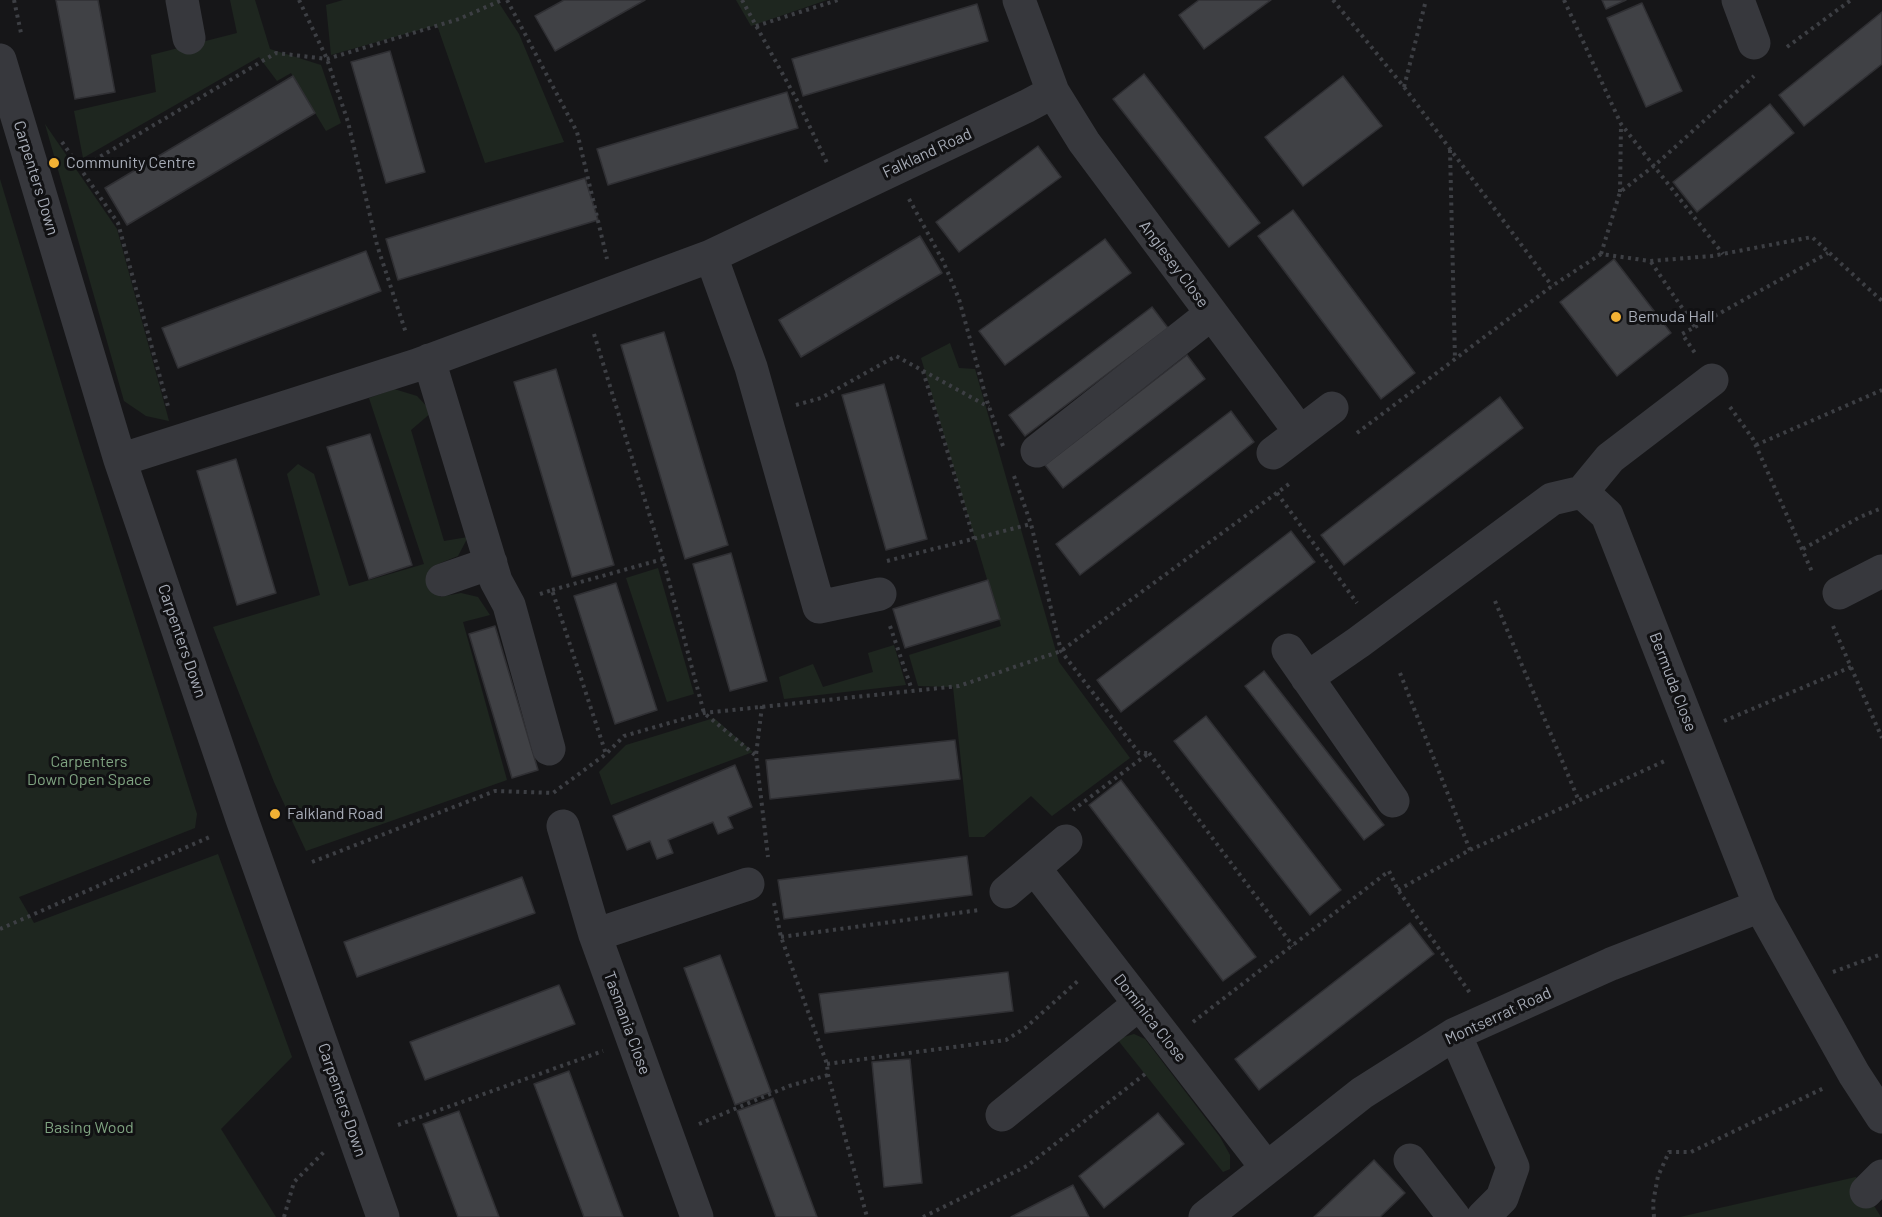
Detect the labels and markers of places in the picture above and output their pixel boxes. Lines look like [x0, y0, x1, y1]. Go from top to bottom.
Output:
place label: Community Centre [66, 153, 196, 173]
marker: Community Centre [47, 156, 61, 170]
place label: Bemuda Hall [1628, 307, 1714, 327]
marker: Bemuda Hall [1609, 310, 1623, 324]
place label: Falkland Road [287, 804, 383, 824]
marker: Falkland Road [268, 807, 282, 821]

